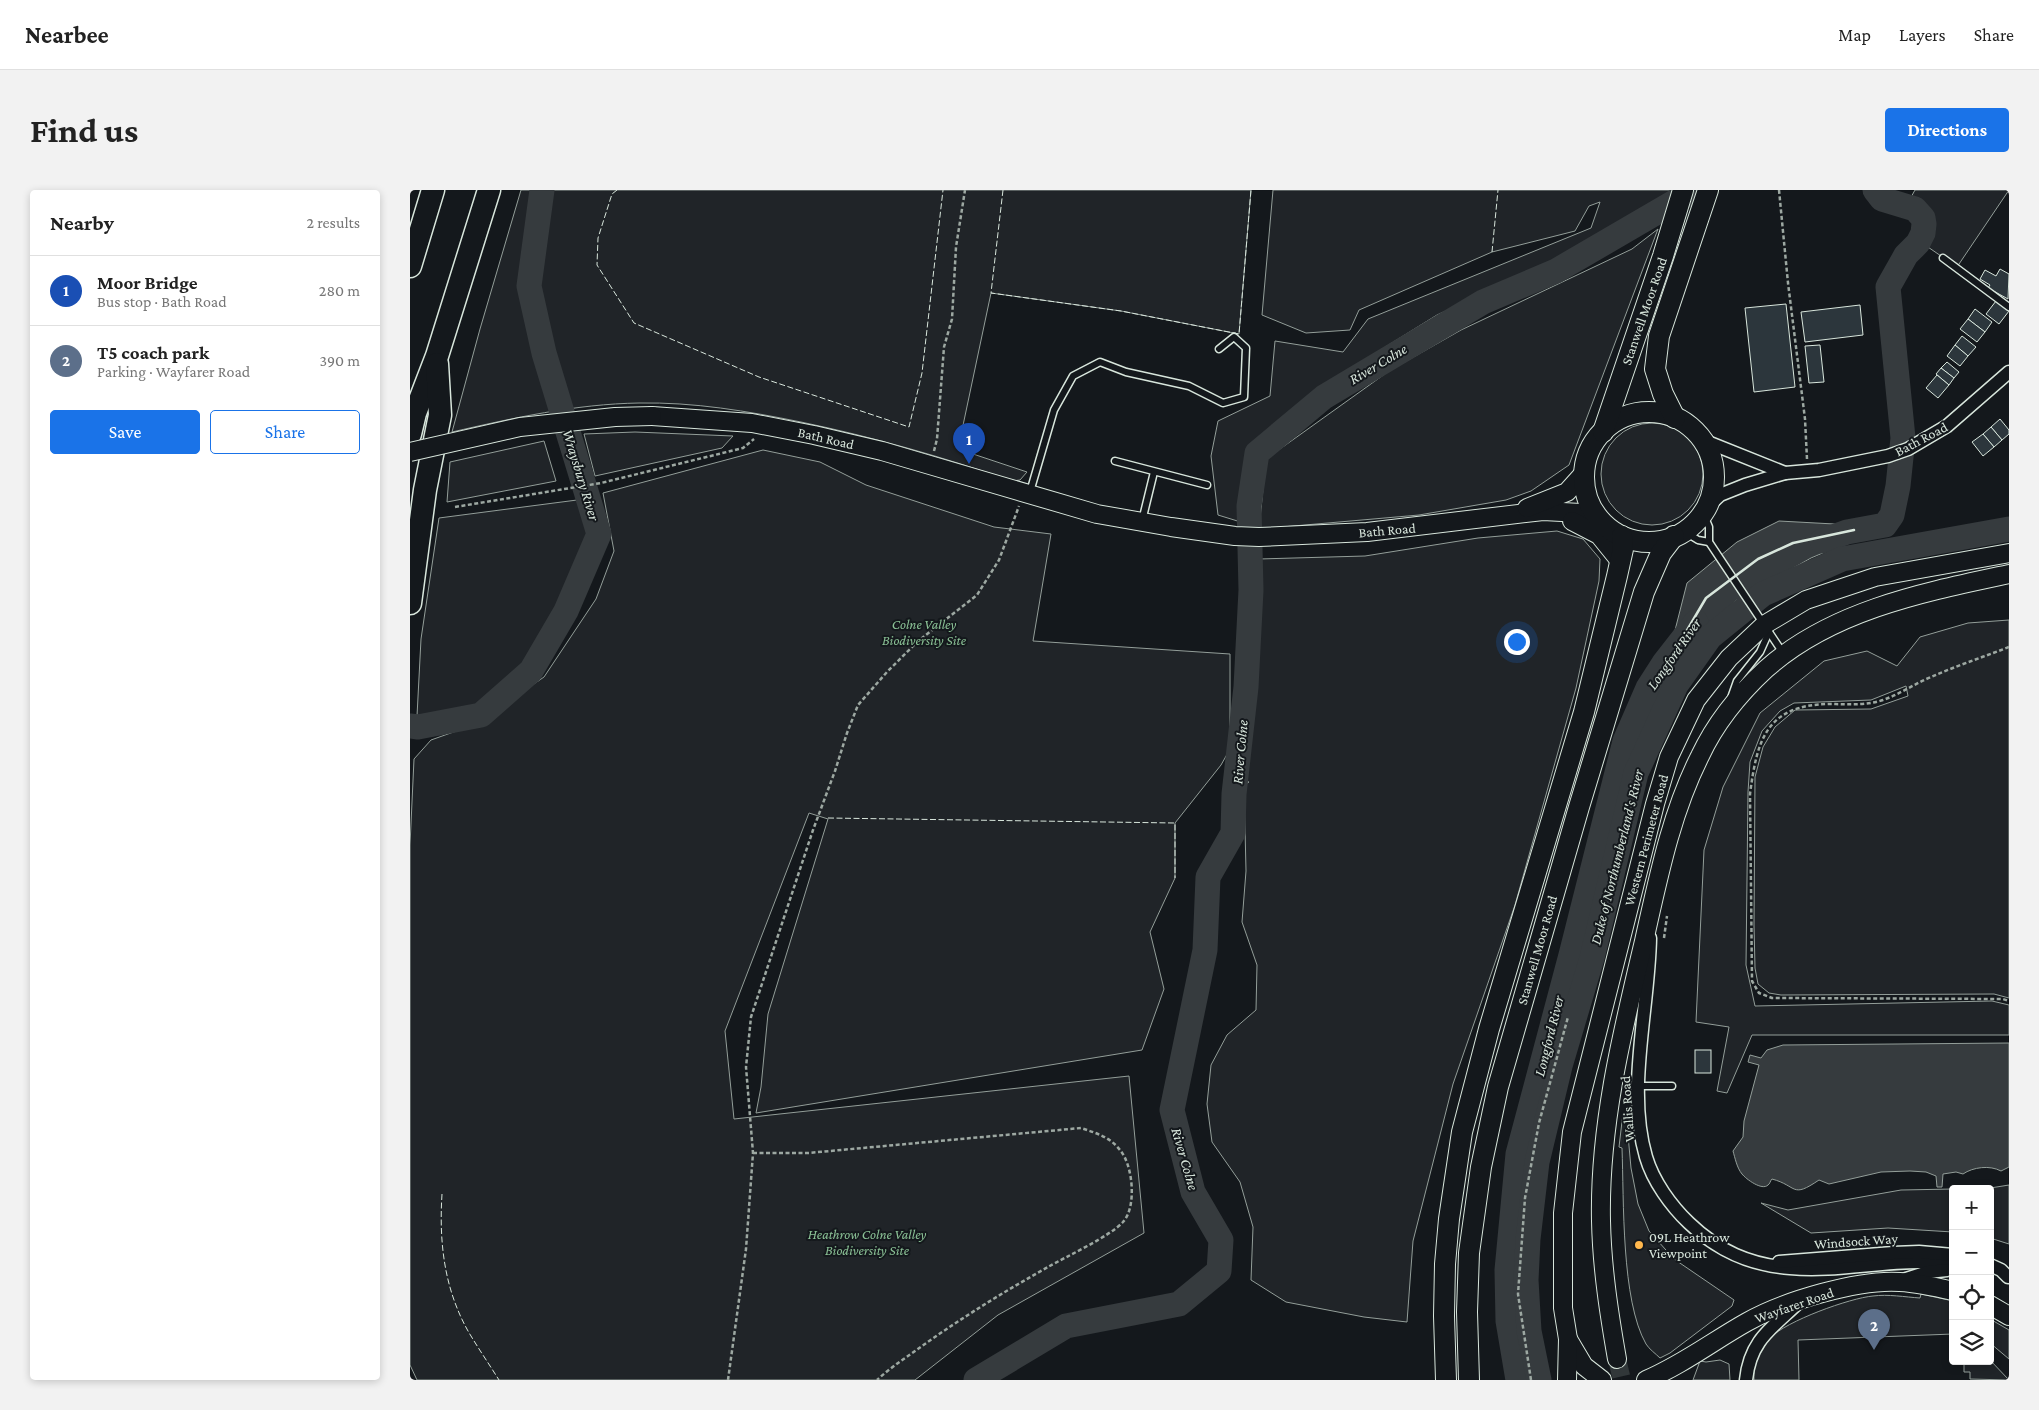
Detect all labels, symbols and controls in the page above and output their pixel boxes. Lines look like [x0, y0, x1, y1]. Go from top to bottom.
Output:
text: Nearbee [25, 21, 109, 48]
text: Map [1838, 25, 1871, 45]
text: Layers [1899, 25, 1946, 45]
text: Share [1974, 25, 2014, 45]
button: Directions [1885, 108, 2009, 152]
text: Find us [30, 111, 138, 150]
text: Nearby [50, 211, 114, 235]
text: 2 results [307, 214, 360, 231]
street label: Stanwell Moor Road [1618, 254, 1670, 367]
text: Moor Bridge [97, 272, 198, 293]
text: 1 [63, 282, 69, 299]
text: 280 m [319, 282, 360, 299]
text: Bus stop · Bath Road [97, 293, 227, 310]
water label: River Colne [1346, 340, 1410, 387]
text: T5 coach park [97, 342, 209, 363]
text: 2 [62, 352, 70, 369]
text: 390 m [319, 352, 360, 369]
text: Parking · Wayfarer Road [97, 363, 250, 380]
button: Save [50, 410, 200, 454]
button: Share [210, 410, 360, 454]
street label: Bath Road [1892, 418, 1951, 460]
pin: 1 [953, 423, 985, 464]
street label: Bath Road [796, 424, 856, 452]
water label: Wraysbury River [559, 427, 603, 524]
street label: Bath Road [1358, 519, 1417, 540]
water label: Longford River [1644, 615, 1705, 693]
park label: Colne Valley Biodiversity Site [882, 616, 967, 648]
your location [1504, 629, 1530, 655]
water label: River Colne [1229, 719, 1251, 785]
water label: Duke of Northumberland's River [1587, 767, 1648, 947]
street label: Western Perimeter Road [1621, 772, 1671, 907]
street label: Stanwell Moor Road [1514, 893, 1560, 1006]
water label: Longford River [1531, 993, 1568, 1078]
street label: Wallis Road [1617, 1075, 1637, 1143]
water label: River Colne [1168, 1126, 1202, 1192]
map controls [1949, 1185, 1994, 1365]
button: + [1949, 1185, 1994, 1230]
park label: Heathrow Colne Valley Biodiversity Site [808, 1226, 926, 1258]
place label: 09L Heathrow Viewpoint [1649, 1229, 1730, 1261]
street label: Windsock Way [1814, 1230, 1899, 1252]
button: − [1949, 1230, 1994, 1275]
marker: 09L Heathrow Viewpoint [1633, 1239, 1645, 1251]
button: locate [1949, 1275, 1994, 1320]
street label: Wayfarer Road [1752, 1284, 1836, 1326]
pin: 2 [1858, 1309, 1890, 1350]
button: layers [1949, 1320, 1994, 1365]

